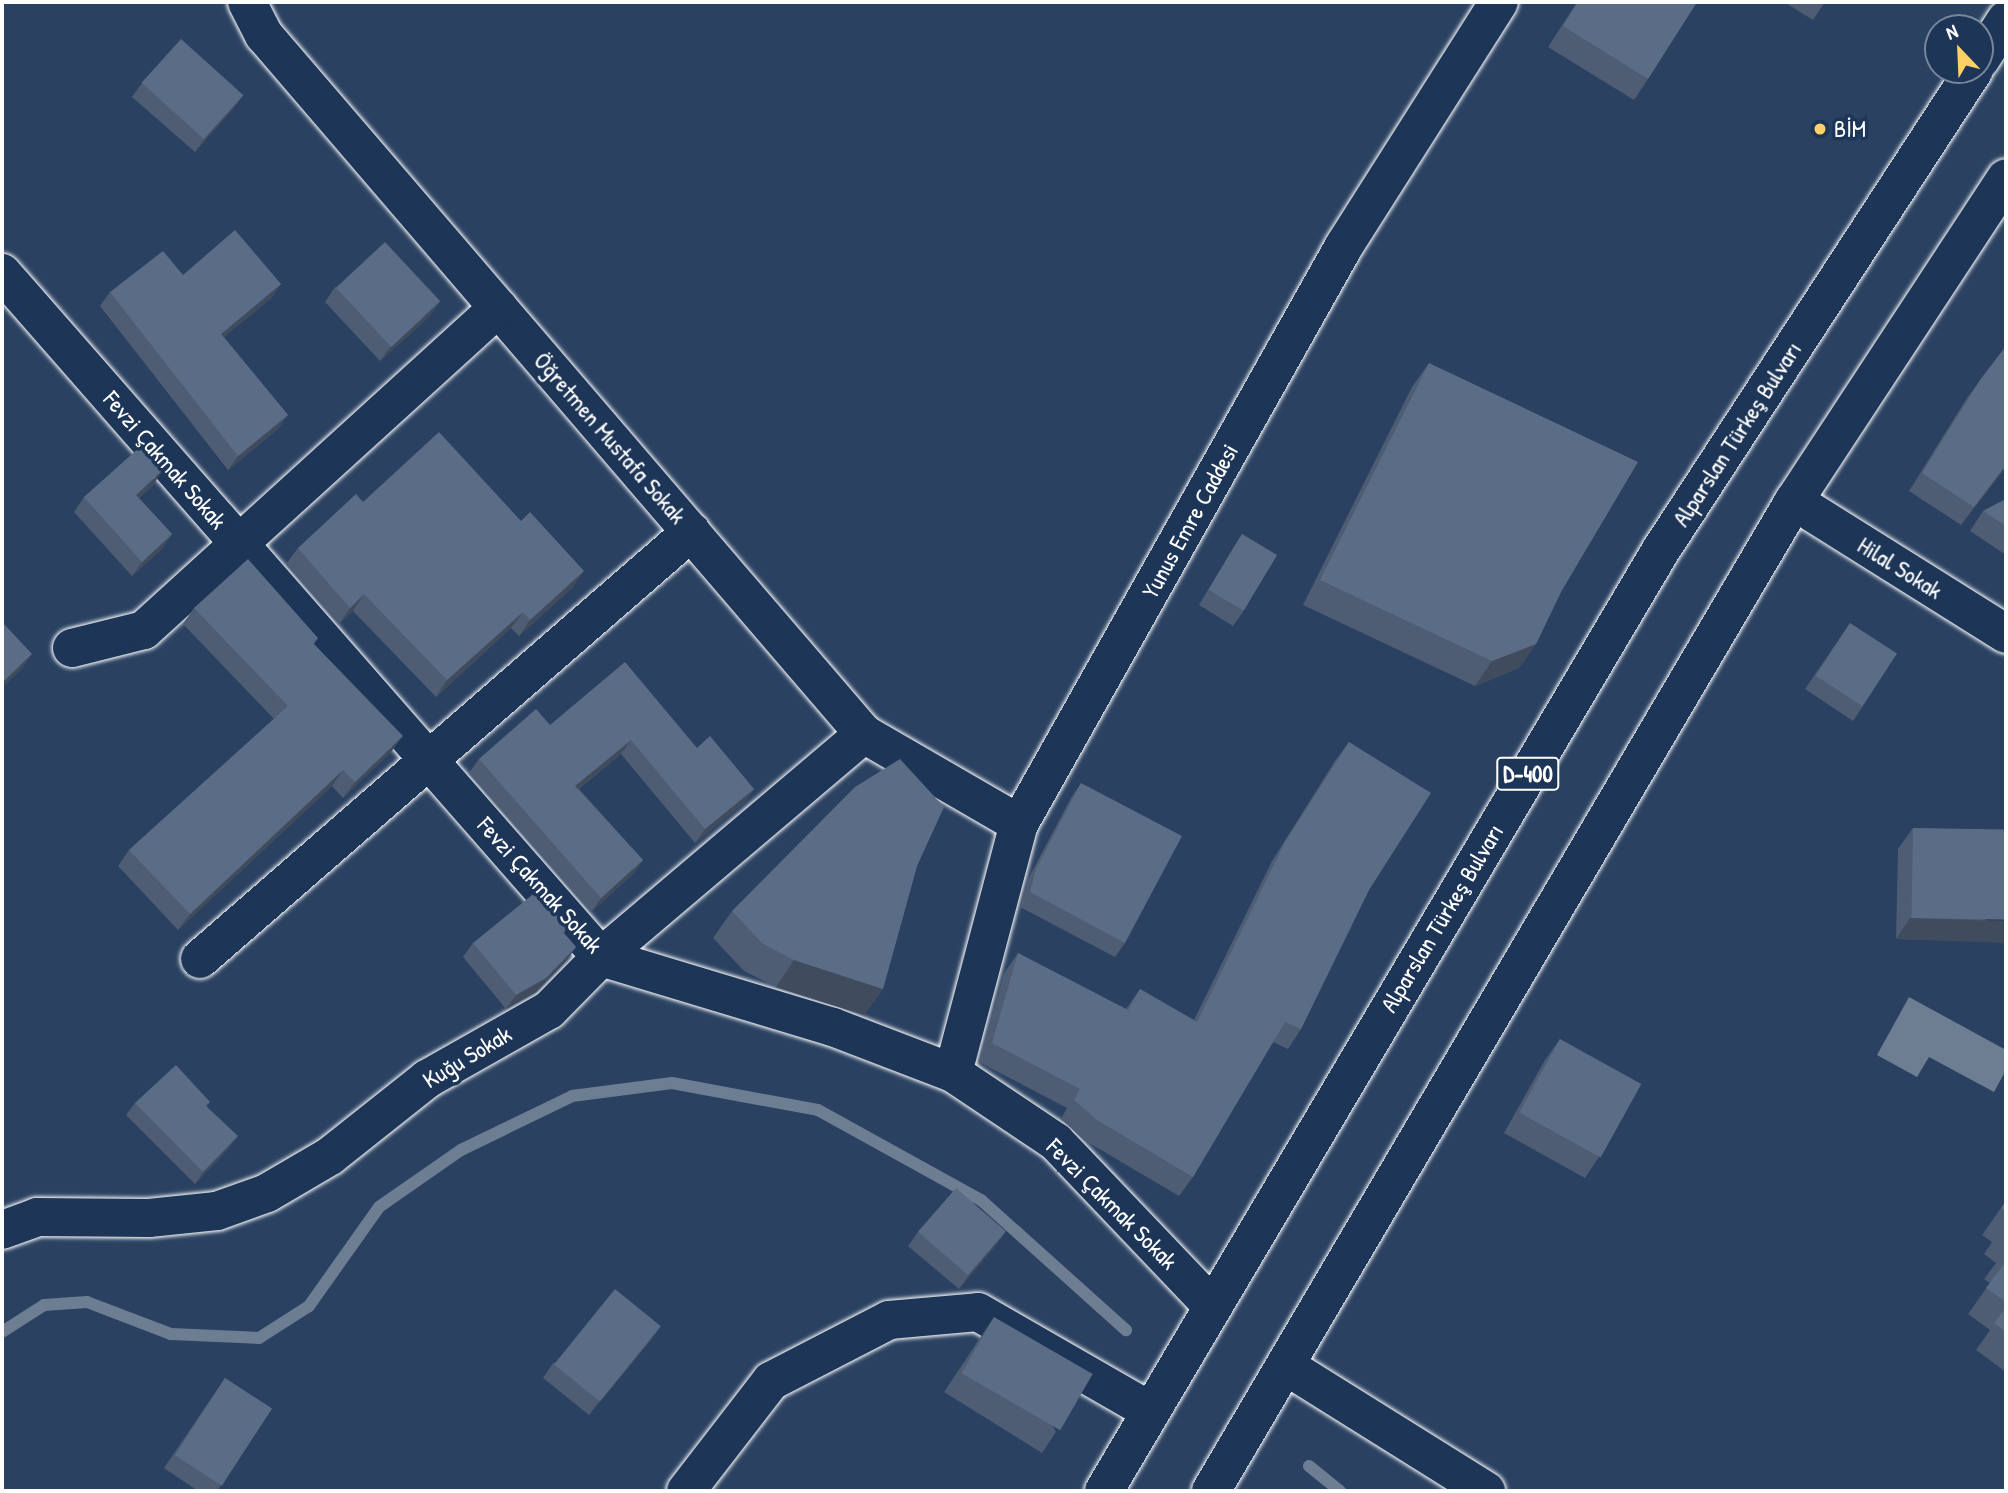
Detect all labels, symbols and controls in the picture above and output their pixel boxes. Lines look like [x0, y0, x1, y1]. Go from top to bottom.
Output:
north arrow [1924, 14, 1994, 84]
text: N [1942, 18, 1961, 45]
place label: BİM [1834, 115, 1866, 143]
marker: BİM [1812, 121, 1828, 137]
street label: Alparslan Türkeş Bulvarı [1667, 336, 1807, 532]
street label: Öğretmen Mustafa Sokak [528, 346, 692, 530]
street label: Fevzi Çakmak Sokak [97, 385, 233, 535]
street label: Yunus Emre Caddesi [1136, 439, 1244, 603]
street label: Hilal Sokak [1852, 531, 1948, 605]
road number: D-400 [1495, 754, 1561, 794]
street label: Fevzi Çakmak Sokak [471, 811, 609, 959]
street label: Alparslan Türkeş Bulvarı [1374, 819, 1510, 1017]
street label: Kuğu Sokak [418, 1019, 516, 1095]
street label: Fevzi Çakmak Sokak [1041, 1133, 1183, 1275]

